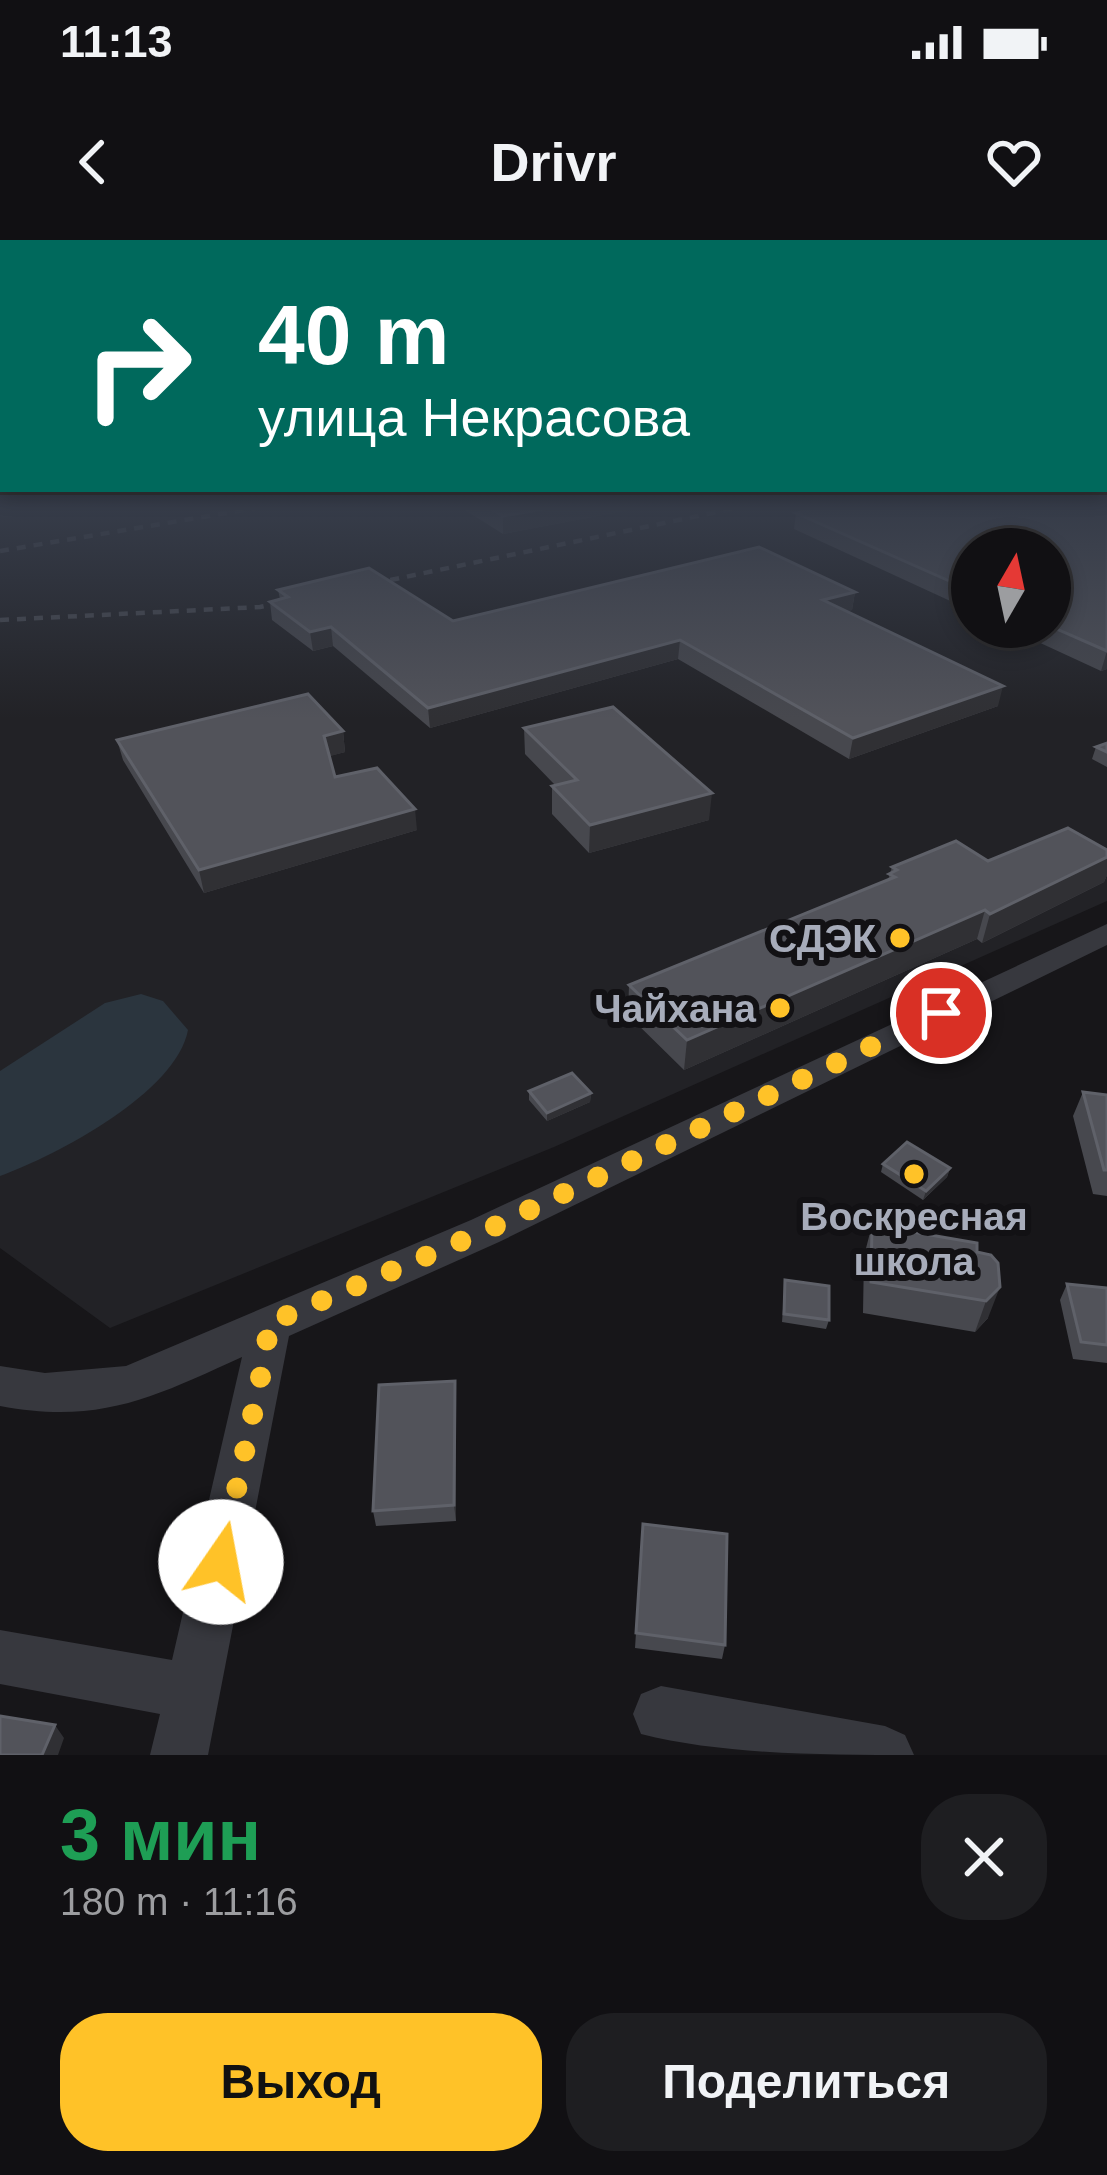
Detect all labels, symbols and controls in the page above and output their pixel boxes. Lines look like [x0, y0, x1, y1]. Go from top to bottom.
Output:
text: 11:13 [60, 16, 173, 67]
icon: back [60, 129, 126, 195]
icon: heart [981, 129, 1047, 195]
text: Drivr [490, 132, 617, 192]
icon: right [60, 288, 216, 444]
text: 40 m [258, 288, 449, 382]
text: улица Некрасова [258, 387, 690, 447]
north arrow [951, 528, 1071, 648]
map controls [951, 528, 1071, 648]
place label: СДЭК [769, 917, 876, 960]
marker: СДЭК [887, 925, 913, 951]
pin [890, 962, 992, 1064]
icon: arrive [908, 980, 974, 1046]
place label: Чайхана [594, 987, 756, 1030]
marker: Чайхана [767, 995, 793, 1021]
marker: Воскресная школа [901, 1161, 927, 1187]
place label: Воскресная школа [800, 1195, 1028, 1283]
position arrow [158, 1499, 284, 1625]
button: close [921, 1794, 1047, 1920]
text: 3 мин [60, 1795, 261, 1875]
text: 180 m · 11:16 [60, 1880, 298, 1923]
button: Выход [60, 2013, 542, 2151]
button: Поделиться [566, 2013, 1047, 2151]

